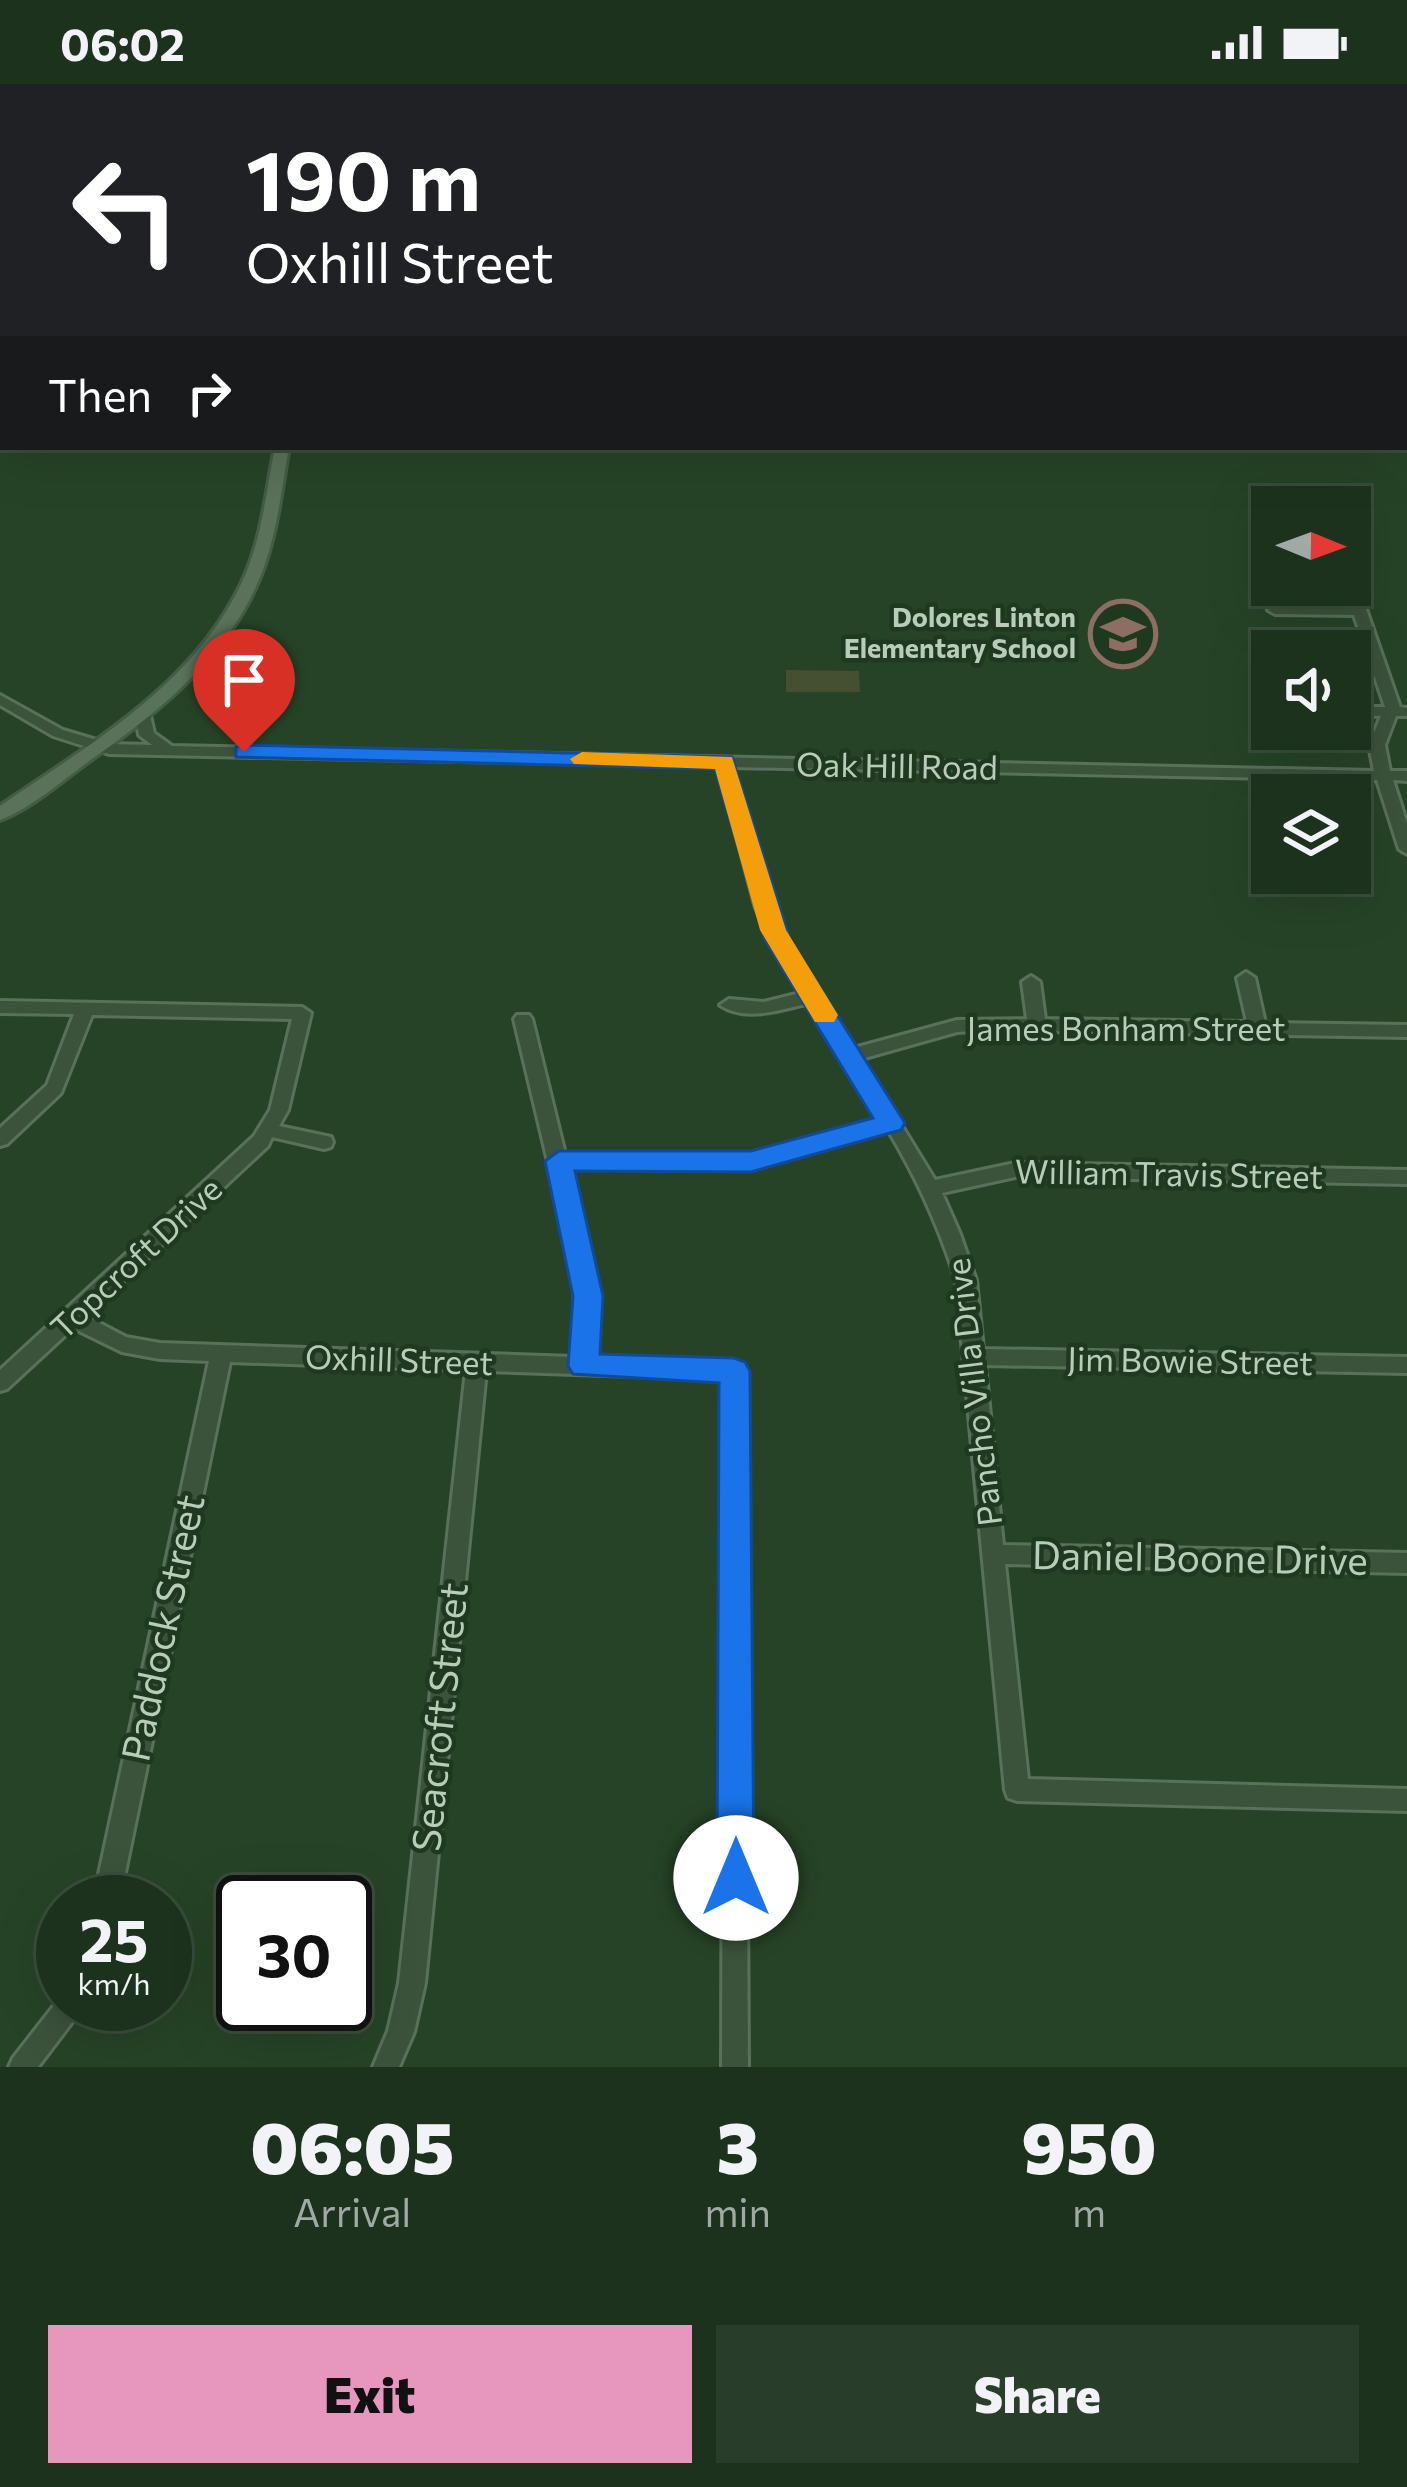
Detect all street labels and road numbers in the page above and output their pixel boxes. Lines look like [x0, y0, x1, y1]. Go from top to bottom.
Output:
street label: Oak Hill Road [796, 742, 998, 787]
street label: James Bonham Street [967, 1007, 1285, 1048]
street label: William Travis Street [1015, 1149, 1323, 1196]
street label: Topcroft Drive [41, 1167, 229, 1347]
street label: Pancho Villa Drive [936, 1256, 1009, 1528]
street label: Oxhill Street [304, 1335, 494, 1382]
street label: Jim Bowie Street [1067, 1337, 1313, 1382]
street label: Paddock Street [109, 1490, 213, 1765]
street label: Daniel Boone Drive [1032, 1529, 1368, 1583]
street label: Seacroft Street [400, 1580, 476, 1854]

